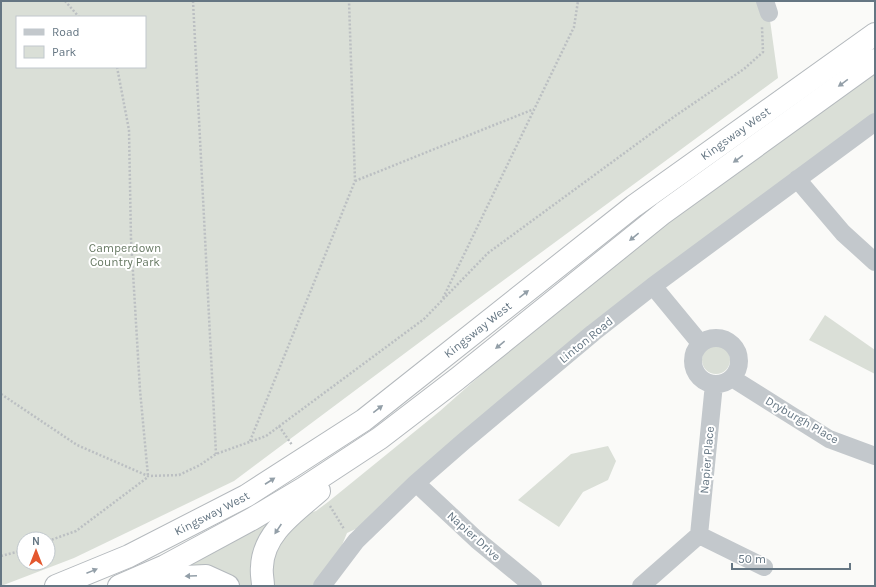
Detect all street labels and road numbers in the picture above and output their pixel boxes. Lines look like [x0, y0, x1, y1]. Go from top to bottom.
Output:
street label: Kingsway West [698, 104, 773, 163]
street label: Kingsway West [441, 298, 515, 361]
street label: Linton Road [556, 314, 616, 366]
street label: Dryburgh Place [763, 393, 841, 447]
street label: Napier Place [697, 426, 717, 494]
street label: Kingsway West [172, 488, 253, 539]
street label: Napier Drive [445, 508, 503, 564]

